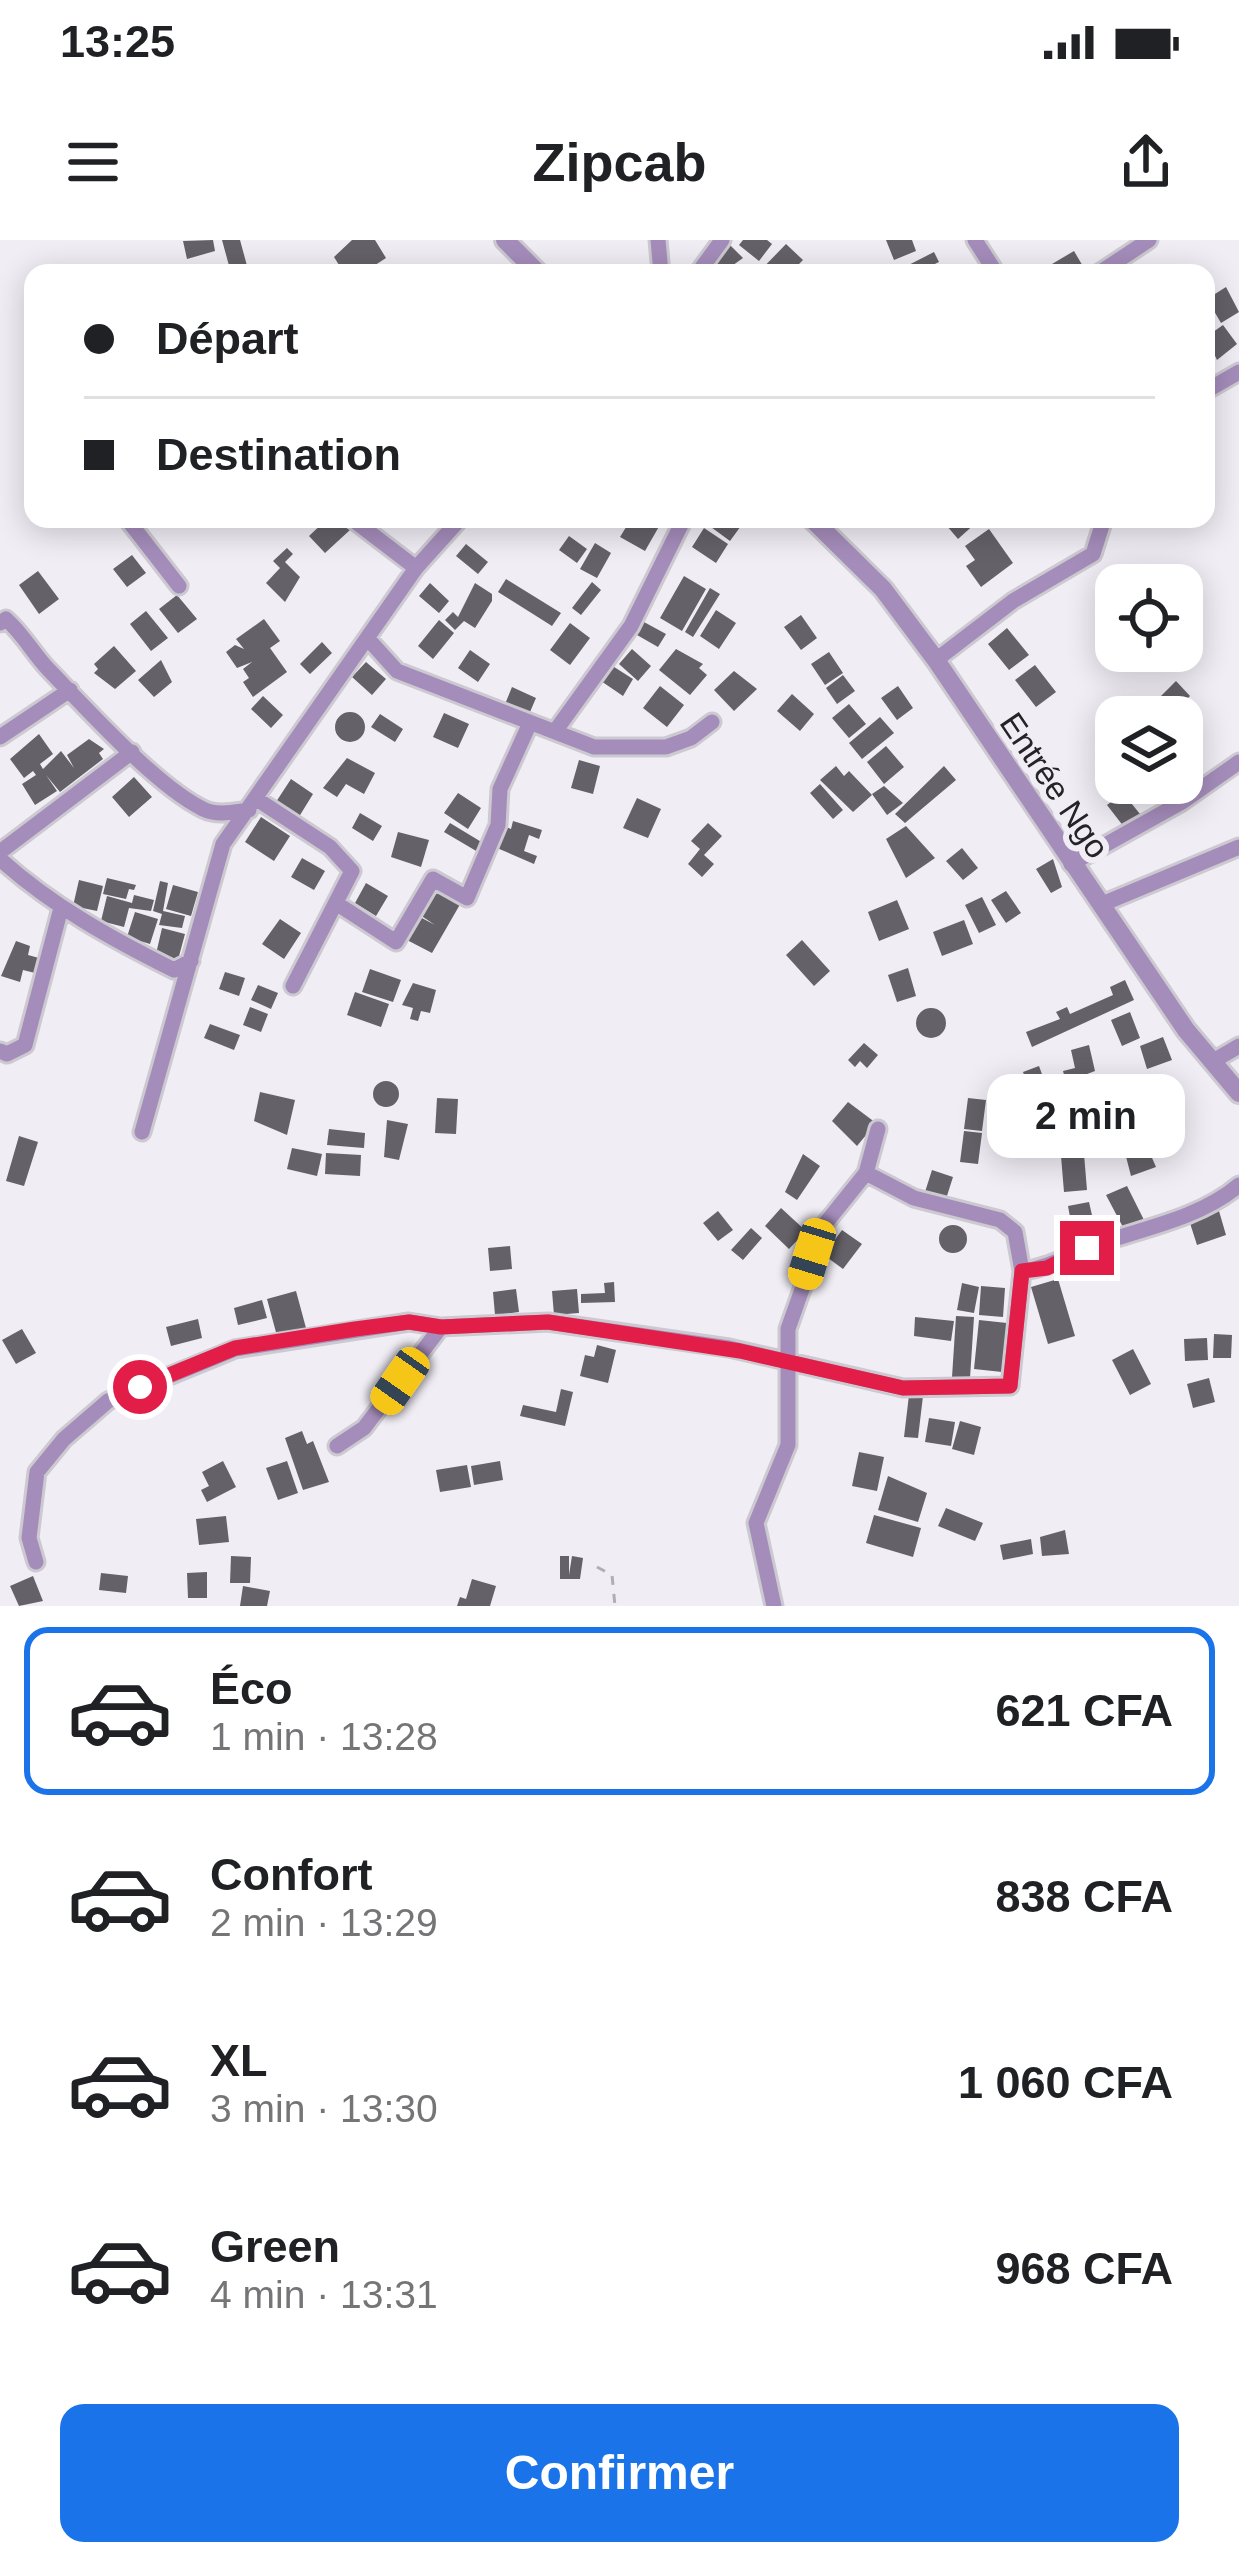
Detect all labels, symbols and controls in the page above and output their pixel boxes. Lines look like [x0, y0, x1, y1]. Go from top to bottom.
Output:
text: 13:25 [60, 16, 175, 67]
icon: menu [60, 129, 126, 195]
icon: share [1113, 129, 1179, 195]
text: Zipcab [532, 132, 707, 192]
text: Départ [156, 313, 299, 364]
text: Destination [156, 429, 401, 480]
map controls [1095, 564, 1203, 804]
button: locate [1095, 564, 1203, 672]
button: layers [1095, 696, 1203, 804]
street label: Entrée Ngo [993, 706, 1117, 865]
callout: 2 min [988, 1074, 1186, 1158]
text: 2 min [1035, 1094, 1137, 1137]
car [784, 1214, 840, 1294]
route end [1060, 1221, 1114, 1275]
car [365, 1341, 435, 1421]
route start [113, 1360, 167, 1414]
icon: car [66, 1657, 174, 1765]
text: Éco [210, 1663, 293, 1714]
text: 621 CFA [995, 1685, 1173, 1736]
text: 1 min · 13:28 [210, 1715, 438, 1758]
icon: car [66, 1843, 174, 1951]
text: Confort [210, 1849, 372, 1900]
text: 838 CFA [995, 1871, 1173, 1922]
text: 2 min · 13:29 [210, 1901, 438, 1944]
icon: car [66, 2029, 174, 2137]
text: XL [210, 2035, 268, 2086]
text: 1 060 CFA [958, 2057, 1173, 2108]
text: 3 min · 13:30 [210, 2087, 438, 2130]
icon: car [66, 2215, 174, 2323]
text: Green [210, 2221, 340, 2272]
text: 968 CFA [995, 2243, 1173, 2294]
text: 4 min · 13:31 [210, 2273, 438, 2316]
button: Confirmer [60, 2404, 1179, 2542]

